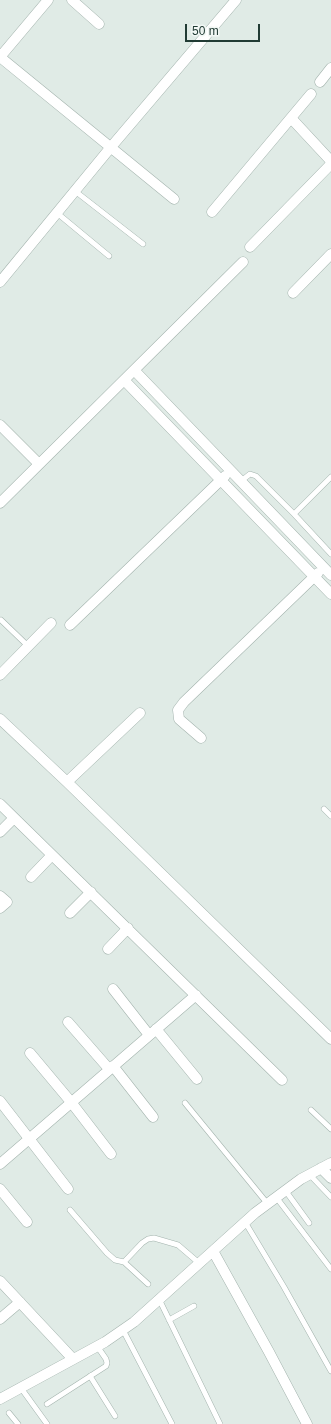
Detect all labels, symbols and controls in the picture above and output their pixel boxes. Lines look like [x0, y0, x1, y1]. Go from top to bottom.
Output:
scale bar [187, 16, 262, 42]
text: 50 m [192, 24, 219, 38]

